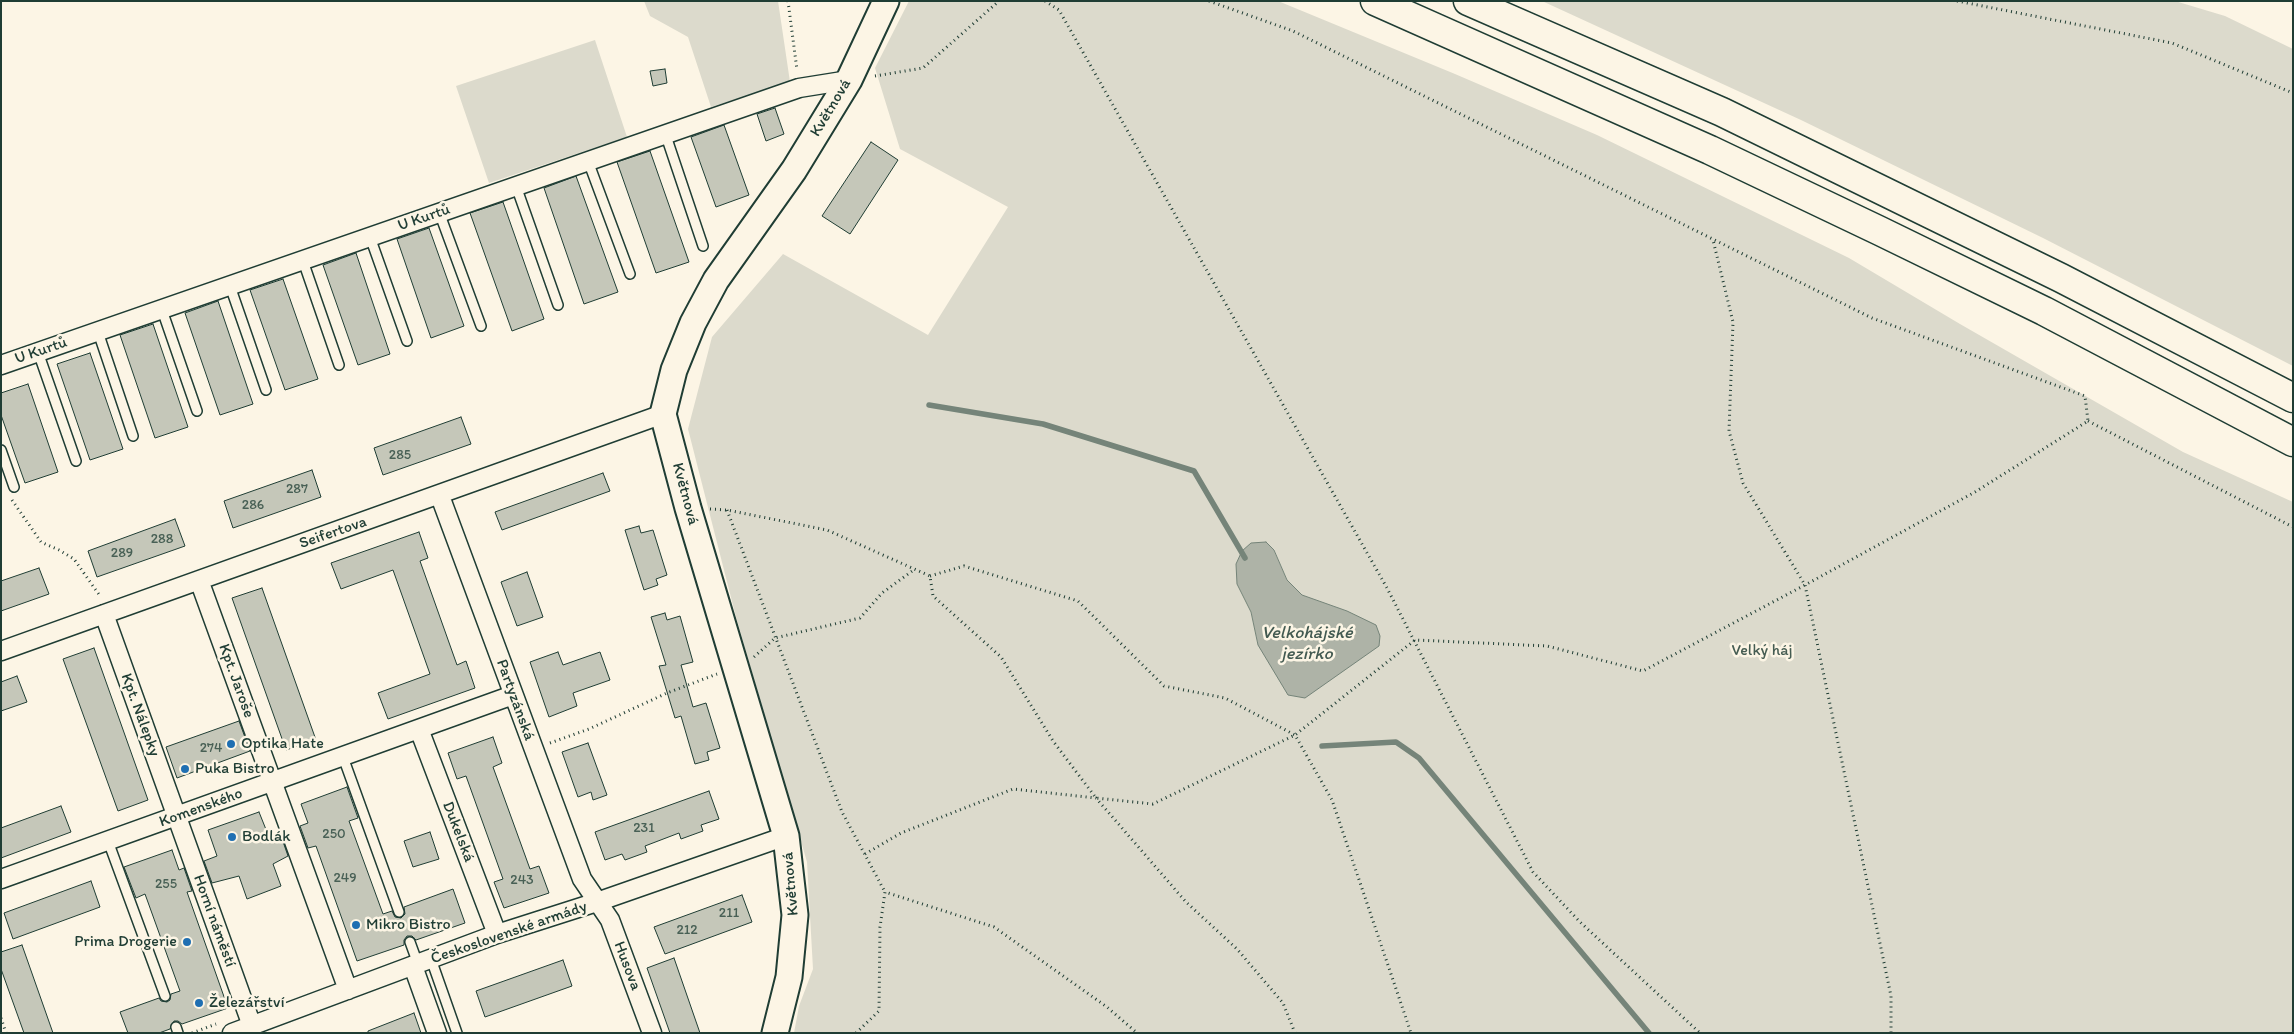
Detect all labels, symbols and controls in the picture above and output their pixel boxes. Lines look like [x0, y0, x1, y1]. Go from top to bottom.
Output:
street label: Květnová [806, 76, 856, 140]
street label: U Kurtů [395, 200, 453, 236]
street label: U Kurtů [12, 333, 70, 369]
house number: 285 [389, 447, 411, 463]
street label: Květnová [667, 461, 703, 527]
house number: 287 [286, 481, 308, 497]
house number: 286 [242, 497, 264, 513]
street label: Seifertova [297, 513, 369, 553]
house number: 288 [151, 531, 173, 547]
house number: 289 [111, 545, 133, 561]
water label: Velkohájské jezírko [1261, 622, 1353, 664]
street label: Kpt. Jaroše [214, 641, 258, 721]
park label: Velký háj [1731, 641, 1793, 661]
street label: Partyzánská [491, 657, 539, 743]
street label: Kpt. Nálepky [116, 671, 164, 759]
place label: Optika Hate [241, 734, 324, 754]
marker: Optika Hate [225, 738, 237, 750]
house number: 274 [200, 740, 222, 756]
place label: Puka Bistro [195, 759, 275, 779]
marker: Puka Bistro [179, 763, 191, 775]
street label: Komenského [157, 784, 245, 832]
street label: Dukelská [438, 799, 478, 865]
house number: 231 [633, 820, 655, 836]
house number: 250 [322, 826, 346, 842]
place label: Bodlák [242, 827, 290, 847]
marker: Bodlák [226, 831, 238, 843]
street label: Květnová [779, 851, 803, 917]
house number: 249 [333, 870, 357, 886]
street label: Horní náměstí [188, 872, 240, 970]
house number: 243 [510, 872, 534, 888]
house number: 255 [155, 876, 177, 892]
street label: Československé armády [428, 897, 590, 969]
house number: 211 [719, 905, 739, 921]
place label: Mikro Bistro [366, 915, 451, 935]
marker: Mikro Bistro [350, 919, 362, 931]
house number: 212 [676, 922, 698, 938]
place label: Prima Drogerie [74, 932, 177, 952]
marker: Prima Drogerie [181, 936, 193, 948]
street label: Husova [609, 939, 645, 993]
place label: Železářství [209, 993, 285, 1013]
marker: Železářství [193, 997, 205, 1009]

